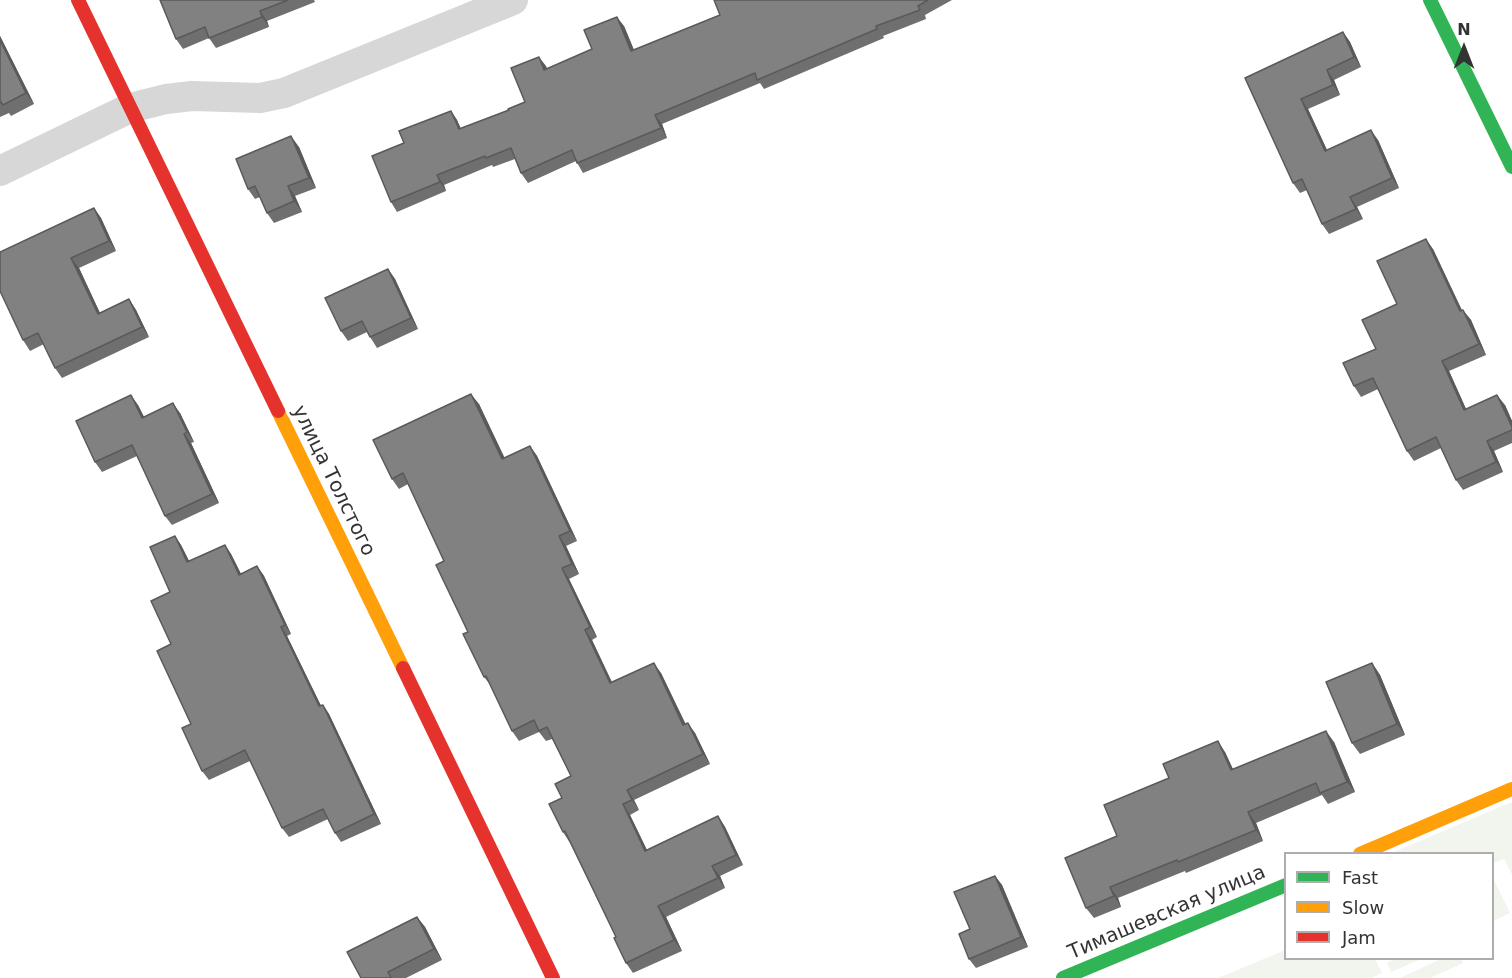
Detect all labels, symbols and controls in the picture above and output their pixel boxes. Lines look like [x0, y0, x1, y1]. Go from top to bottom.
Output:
north arrow [1434, 18, 1494, 78]
text: N [1457, 20, 1471, 39]
street label: улица Толстого [286, 402, 380, 560]
legend [1284, 852, 1494, 960]
street label: Тимашевская улица [1065, 861, 1269, 965]
text: Fast [1342, 867, 1378, 888]
text: Slow [1342, 897, 1384, 918]
text: Jam [1342, 927, 1376, 948]

